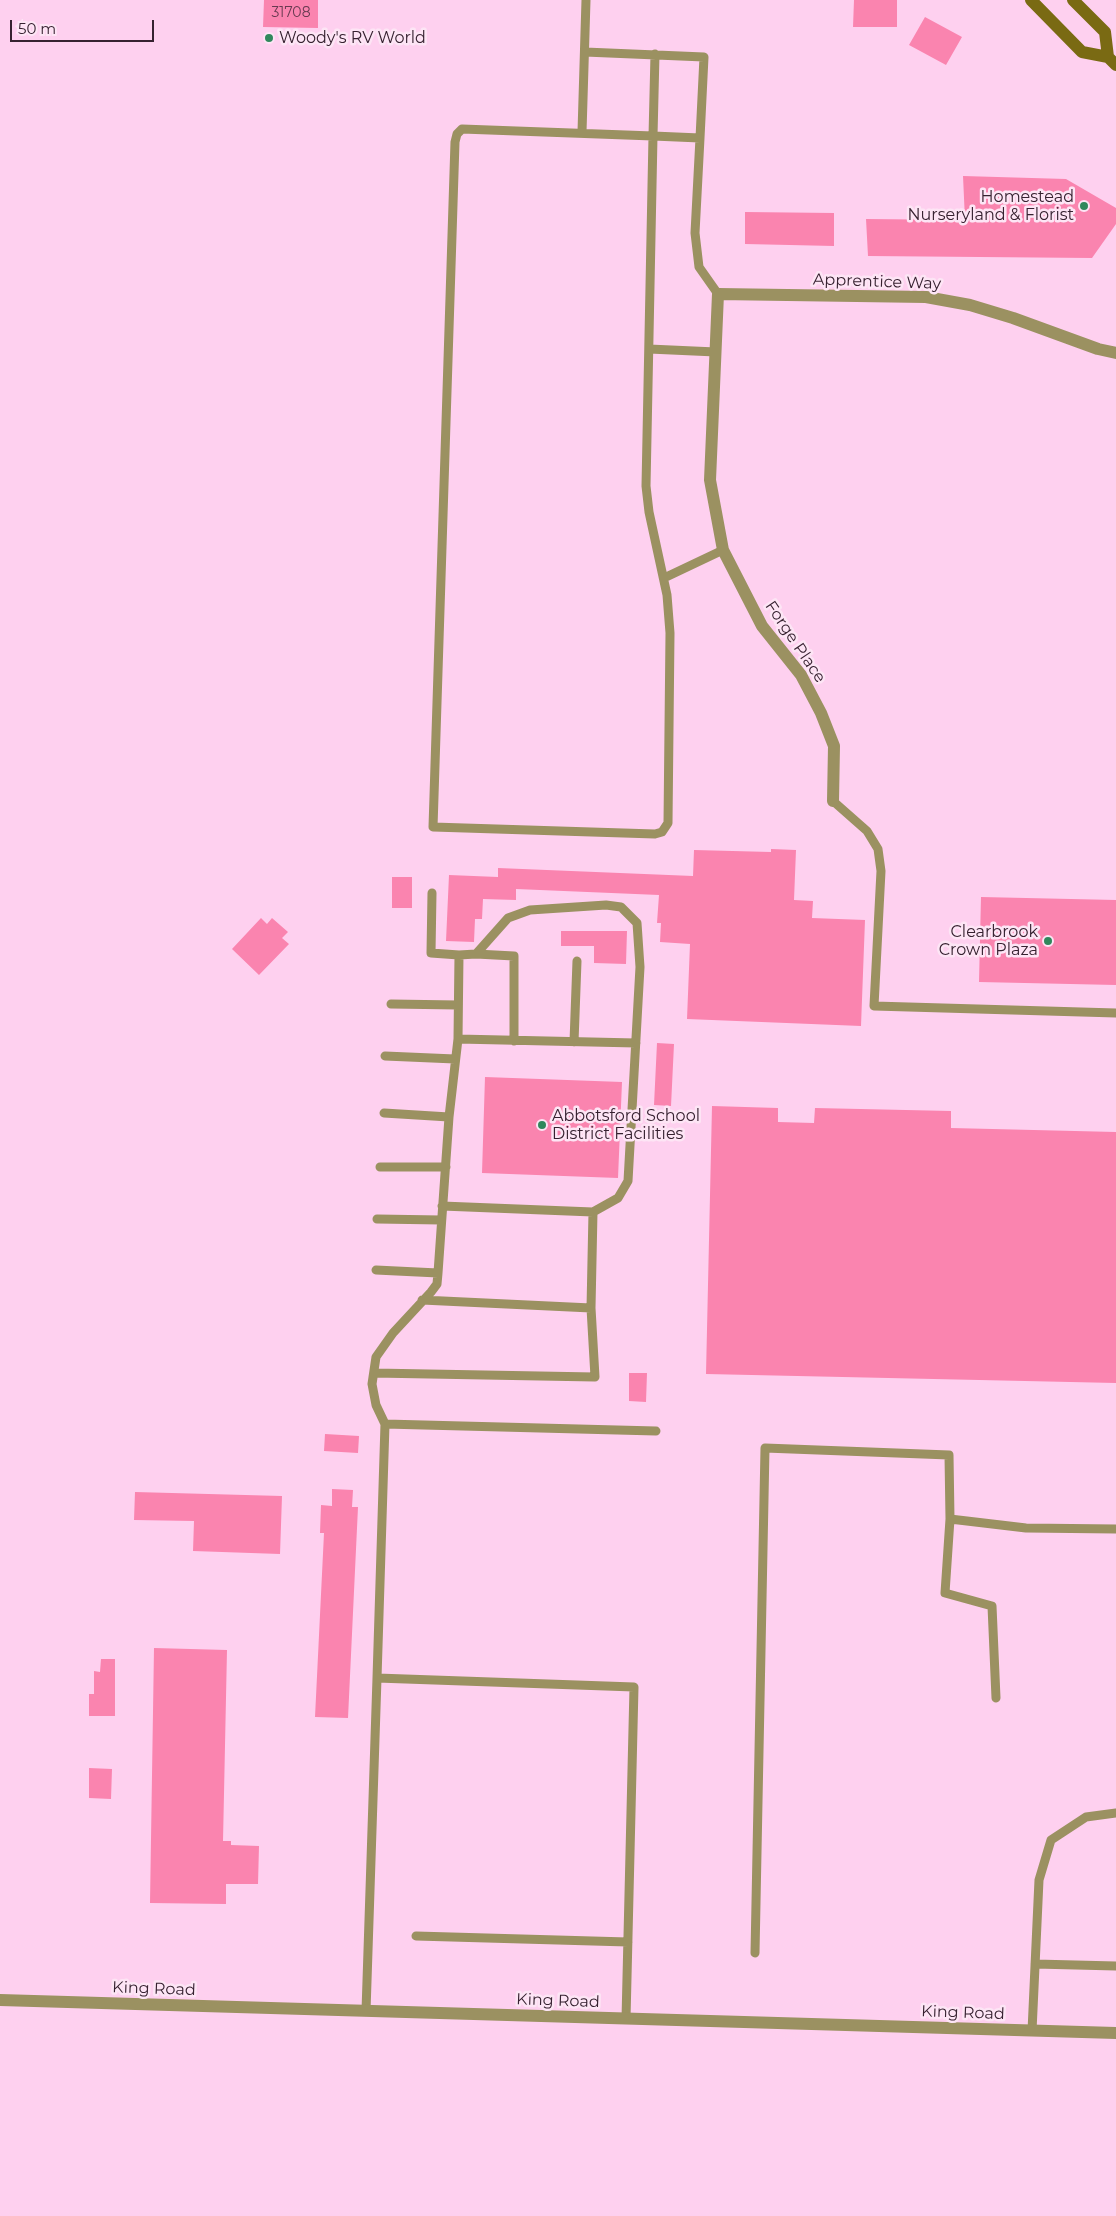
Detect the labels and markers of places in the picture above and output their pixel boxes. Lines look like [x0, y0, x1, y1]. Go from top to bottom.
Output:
place label: Woody's RV World [279, 28, 426, 48]
marker: Woody's RV World [263, 32, 275, 44]
place label: Homestead Nurseryland & Florist [908, 187, 1074, 225]
marker: Homestead Nurseryland & Florist [1078, 200, 1090, 212]
place label: Clearbrook Crown Plaza [939, 922, 1038, 960]
marker: Clearbrook Crown Plaza [1042, 935, 1054, 947]
place label: Abbotsford School District Facilities [552, 1106, 700, 1144]
marker: Abbotsford School District Facilities [536, 1119, 548, 1131]

